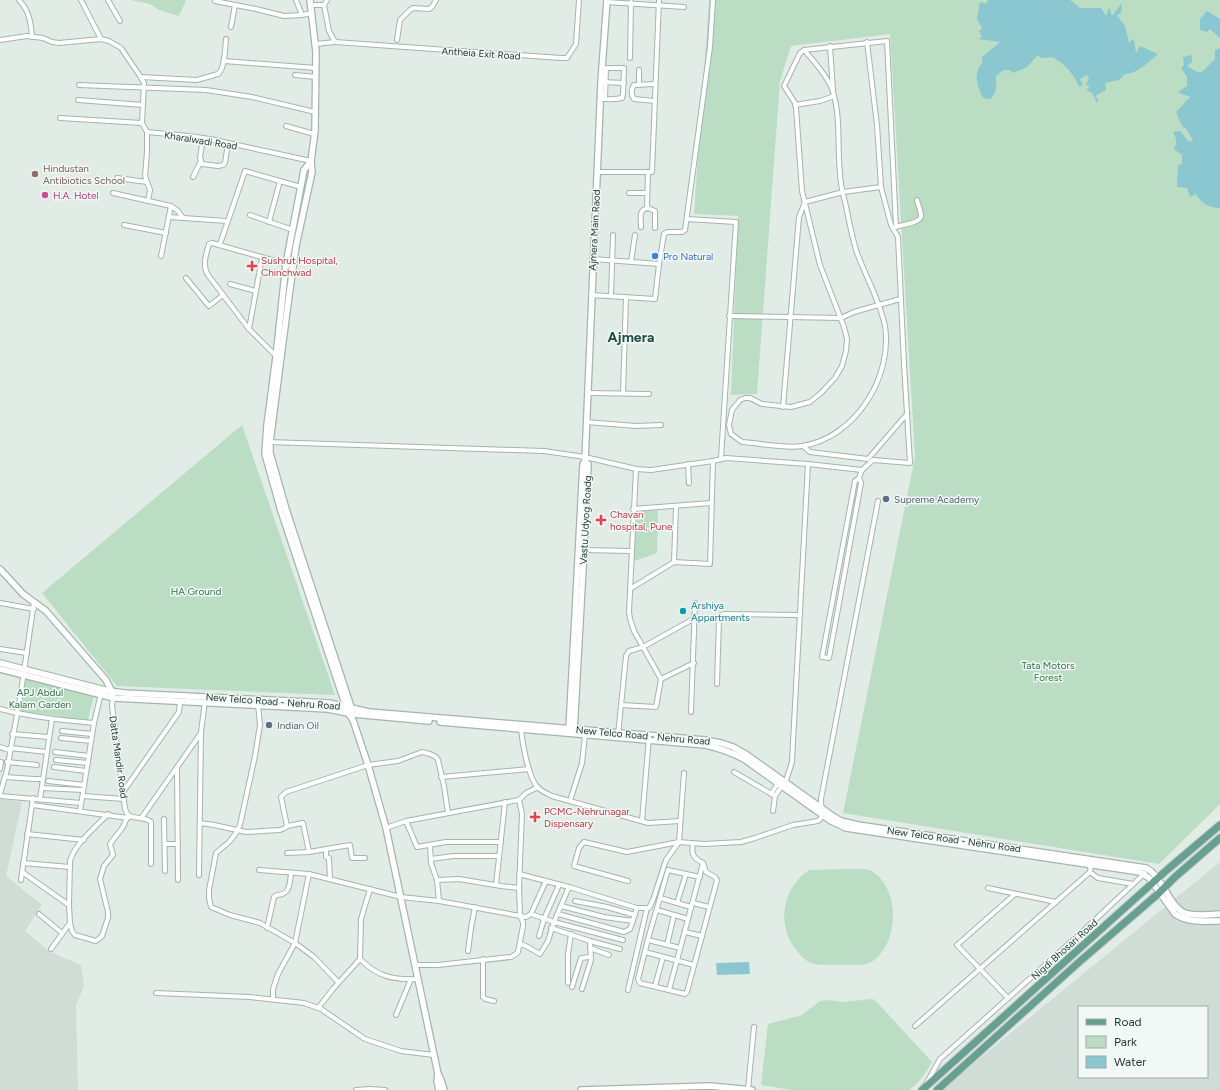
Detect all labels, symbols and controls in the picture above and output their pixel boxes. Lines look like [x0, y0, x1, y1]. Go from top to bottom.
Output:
street label: Antheia Exit Road [441, 44, 521, 63]
street label: Kharalwadi Road [163, 128, 239, 153]
place label: Hindustan Antibiotics School [43, 162, 125, 187]
marker: Hindustan Antibiotics School [30, 169, 40, 179]
place label: H.A. Hotel [53, 189, 99, 202]
street label: Ajmera Main Raod [586, 189, 603, 271]
marker: H.A. Hotel [40, 190, 50, 200]
place label: Pro Natural [663, 250, 713, 263]
marker: Pro Natural [650, 251, 660, 261]
place label: Sushrut Hospital, Chinchwad [261, 254, 338, 279]
marker: Sushrut Hospital, Chinchwad [246, 260, 258, 272]
district label: Ajmera [608, 329, 654, 346]
street label: Vastu Udyog Roadg [577, 475, 594, 565]
place label: Supreme Academy [894, 493, 980, 506]
marker: Supreme Academy [881, 494, 891, 504]
place label: Chavan hospital, Pune [610, 508, 673, 533]
marker: Chavan hospital, Pune [595, 514, 607, 526]
park label: HA Ground [171, 585, 221, 598]
place label: Arshiya Appartments [691, 599, 750, 624]
marker: Arshiya Appartments [678, 606, 688, 616]
park label: Tata Motors Forest [1021, 659, 1075, 684]
park label: APJ Abdul Kalam Garden [9, 686, 72, 711]
street label: New Telco Road - Nehru Road [205, 690, 341, 713]
street label: Datta Mandir Road [106, 715, 131, 799]
place label: Indian Oil [277, 719, 319, 732]
marker: Indian Oil [264, 720, 274, 730]
street label: New Telco Road - Nehru Road [575, 723, 711, 748]
place label: PCMC-Nehrunagar Dispensary [544, 805, 630, 830]
marker: PCMC-Nehrunagar Dispensary [529, 811, 541, 823]
street label: New Telco Road - Nehru Road [886, 824, 1022, 855]
street label: Nigdi Bhosari Road [1028, 916, 1100, 983]
legend [1078, 1006, 1208, 1078]
text: Road [1114, 1015, 1142, 1029]
text: Park [1114, 1035, 1137, 1049]
text: Water [1114, 1055, 1146, 1069]

